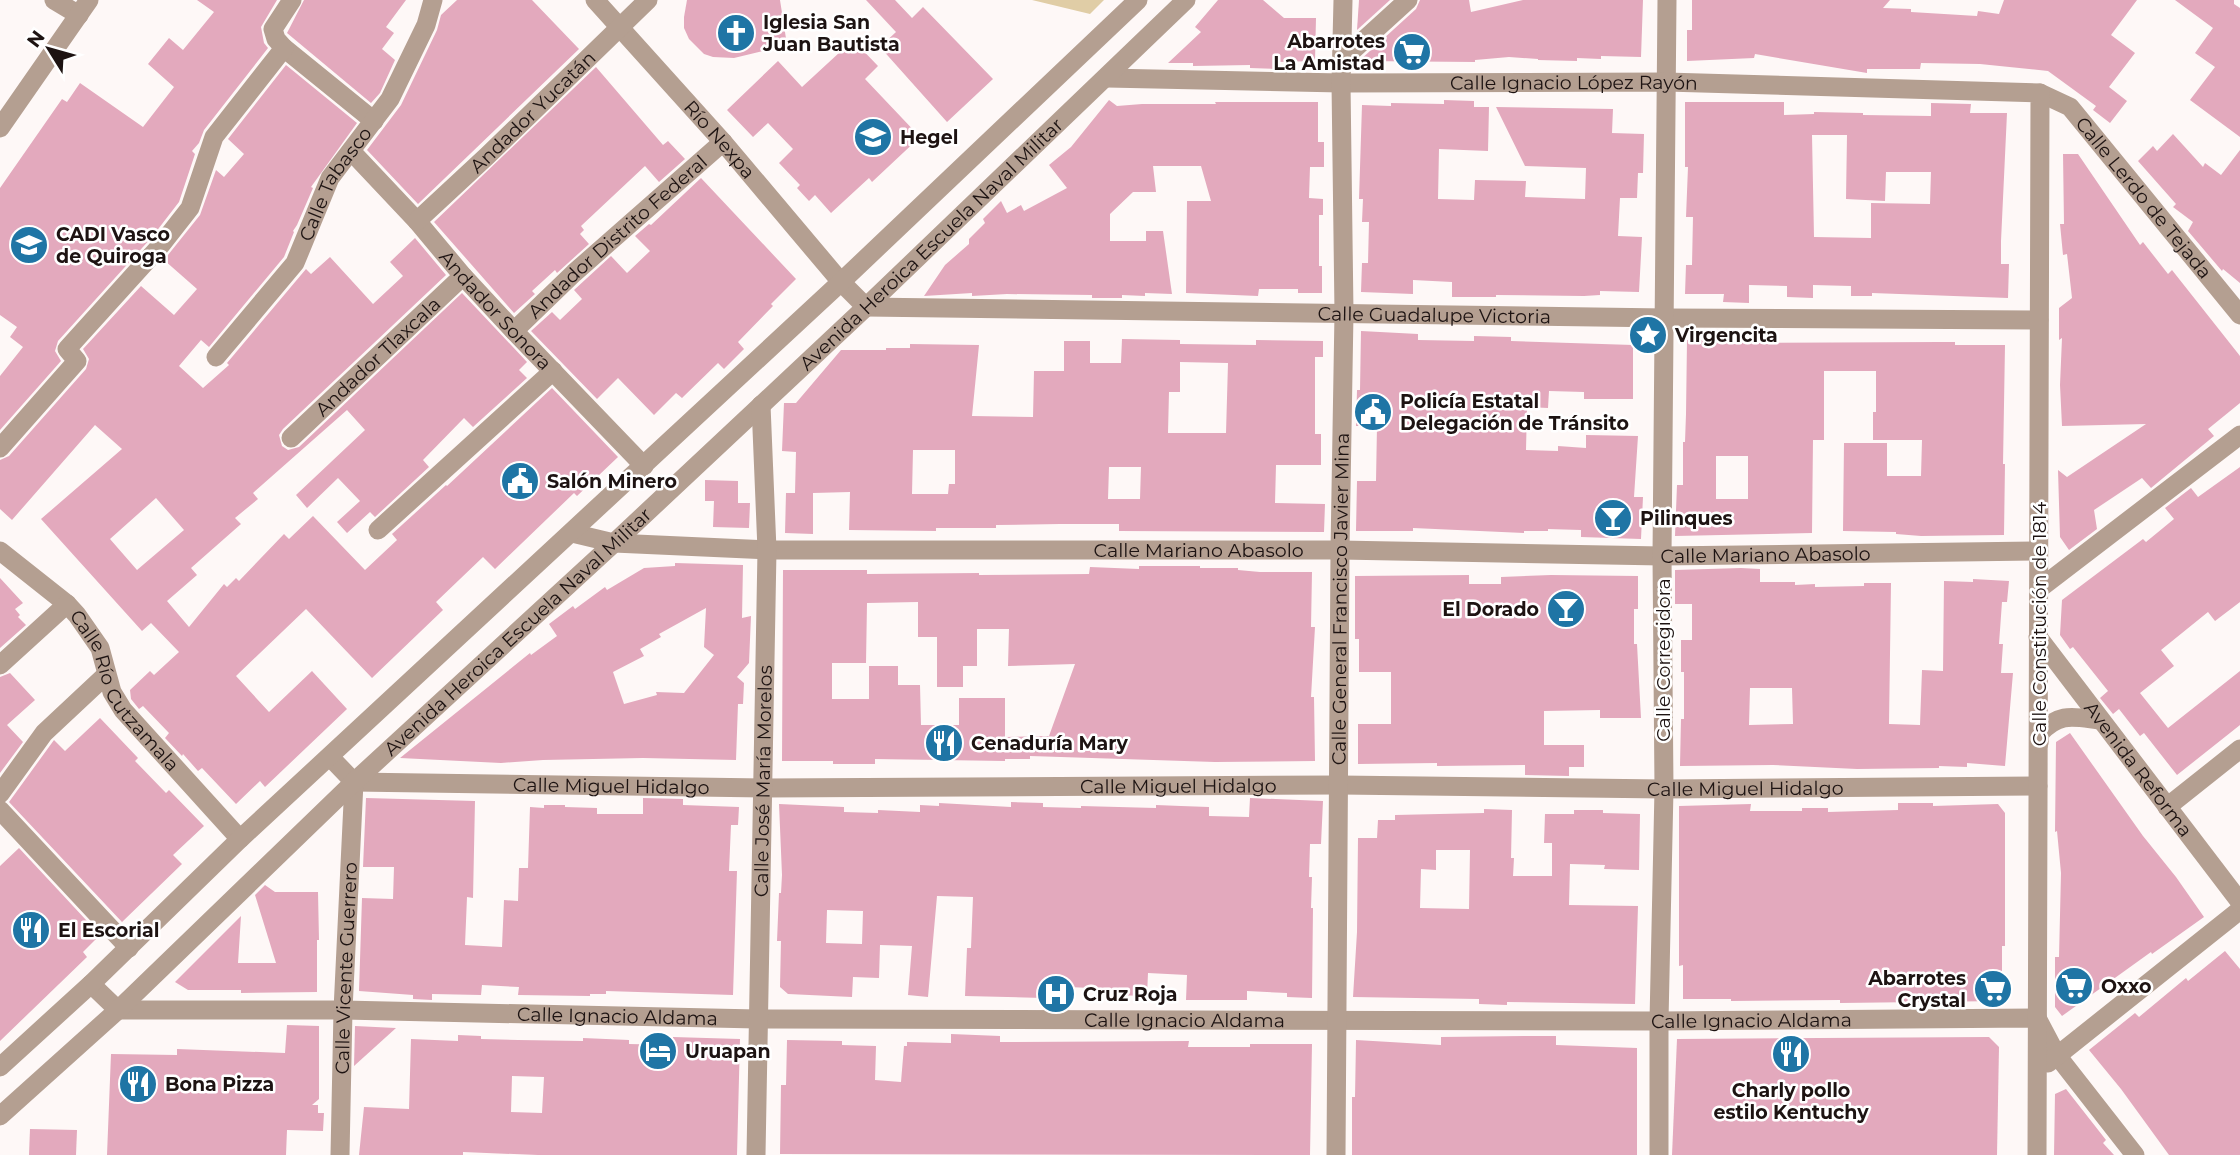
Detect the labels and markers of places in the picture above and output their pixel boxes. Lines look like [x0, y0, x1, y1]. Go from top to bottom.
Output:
place label: Iglesia San Juan Bautista [762, 11, 900, 56]
church icon: Iglesia San Juan Bautista [715, 12, 757, 54]
place label: Abarrotes La Amistad [1273, 30, 1385, 75]
supermarket icon: Abarrotes La Amistad [1391, 31, 1433, 73]
school or university icon: Hegel [852, 116, 894, 158]
place label: Hegel [900, 126, 958, 149]
place label: CADI Vasco de Quiroga [56, 223, 170, 268]
school or university icon: CADI Vasco de Quiroga [8, 224, 50, 266]
place icon: Virgencita [1627, 314, 1669, 356]
place label: Virgencita [1674, 324, 1778, 347]
place label: Policía Estatal Delegación de Tránsito [1400, 390, 1629, 435]
public building icon: Policía Estatal Delegación de Tránsito [1352, 391, 1394, 433]
public building icon: Salón Minero [499, 460, 541, 502]
place label: Salón Minero [547, 470, 677, 493]
bar icon: Pilinques [1592, 497, 1634, 539]
place label: Pilinques [1640, 507, 1733, 530]
bar icon: El Dorado [1545, 588, 1587, 630]
place label: El Dorado [1442, 598, 1539, 621]
restaurant icon: Cenaduría Mary [923, 722, 965, 764]
place label: Cenaduría Mary [971, 732, 1129, 755]
restaurant icon: El Escorial [10, 909, 52, 951]
place label: El Escorial [58, 919, 159, 942]
supermarket icon: Oxxo [2053, 965, 2095, 1007]
place label: Abarrotes Crystal [1867, 967, 1966, 1012]
supermarket icon: Abarrotes Crystal [1972, 968, 2014, 1010]
hospital icon: Cruz Roja [1035, 973, 1077, 1015]
place label: Oxxo [2101, 975, 2152, 998]
place label: Cruz Roja [1083, 983, 1178, 1006]
hotel icon: Uruapan [637, 1030, 679, 1072]
restaurant icon: Charly pollo estilo Kentuchy [1770, 1033, 1812, 1075]
place label: Uruapan [685, 1040, 771, 1063]
restaurant icon: Bona Pizza [117, 1063, 159, 1105]
place label: Bona Pizza [165, 1073, 274, 1096]
place label: Charly pollo estilo Kentuchy [1713, 1079, 1869, 1124]

